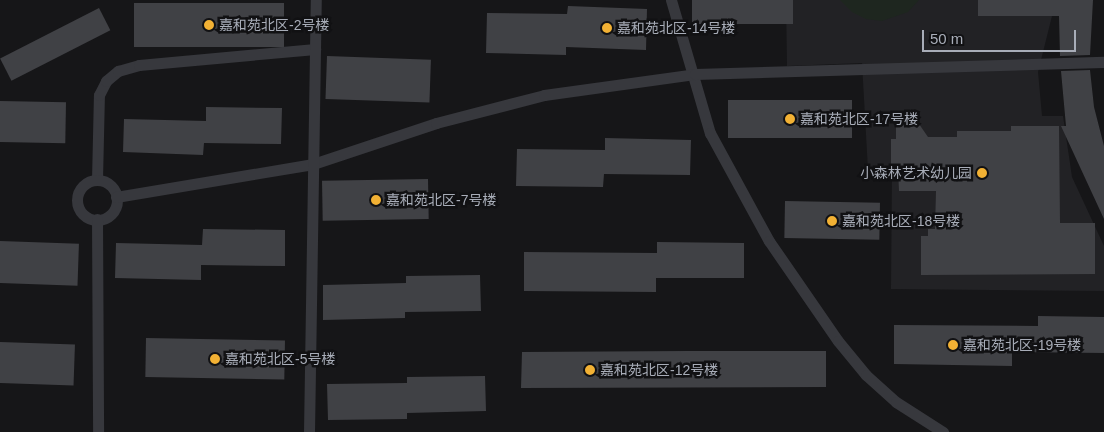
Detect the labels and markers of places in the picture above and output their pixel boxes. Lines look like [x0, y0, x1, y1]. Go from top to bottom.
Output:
place label: 嘉和苑北区-2号楼 [219, 17, 329, 33]
marker: 嘉和苑北区-2号楼 [203, 19, 215, 31]
place label: 嘉和苑北区-14号楼 [617, 20, 735, 36]
marker: 嘉和苑北区-14号楼 [601, 22, 613, 34]
place label: 嘉和苑北区-17号楼 [800, 111, 918, 127]
marker: 嘉和苑北区-17号楼 [784, 113, 796, 125]
place label: 小森林艺术幼儿园 [860, 165, 972, 181]
marker: 小森林艺术幼儿园 [976, 167, 988, 179]
place label: 嘉和苑北区-7号楼 [386, 192, 496, 208]
marker: 嘉和苑北区-7号楼 [370, 194, 382, 206]
place label: 嘉和苑北区-18号楼 [842, 213, 960, 229]
marker: 嘉和苑北区-18号楼 [826, 215, 838, 227]
place label: 嘉和苑北区-19号楼 [963, 337, 1081, 353]
marker: 嘉和苑北区-19号楼 [947, 339, 959, 351]
place label: 嘉和苑北区-5号楼 [225, 351, 335, 367]
marker: 嘉和苑北区-5号楼 [209, 353, 221, 365]
place label: 嘉和苑北区-12号楼 [600, 362, 718, 378]
marker: 嘉和苑北区-12号楼 [584, 364, 596, 376]

